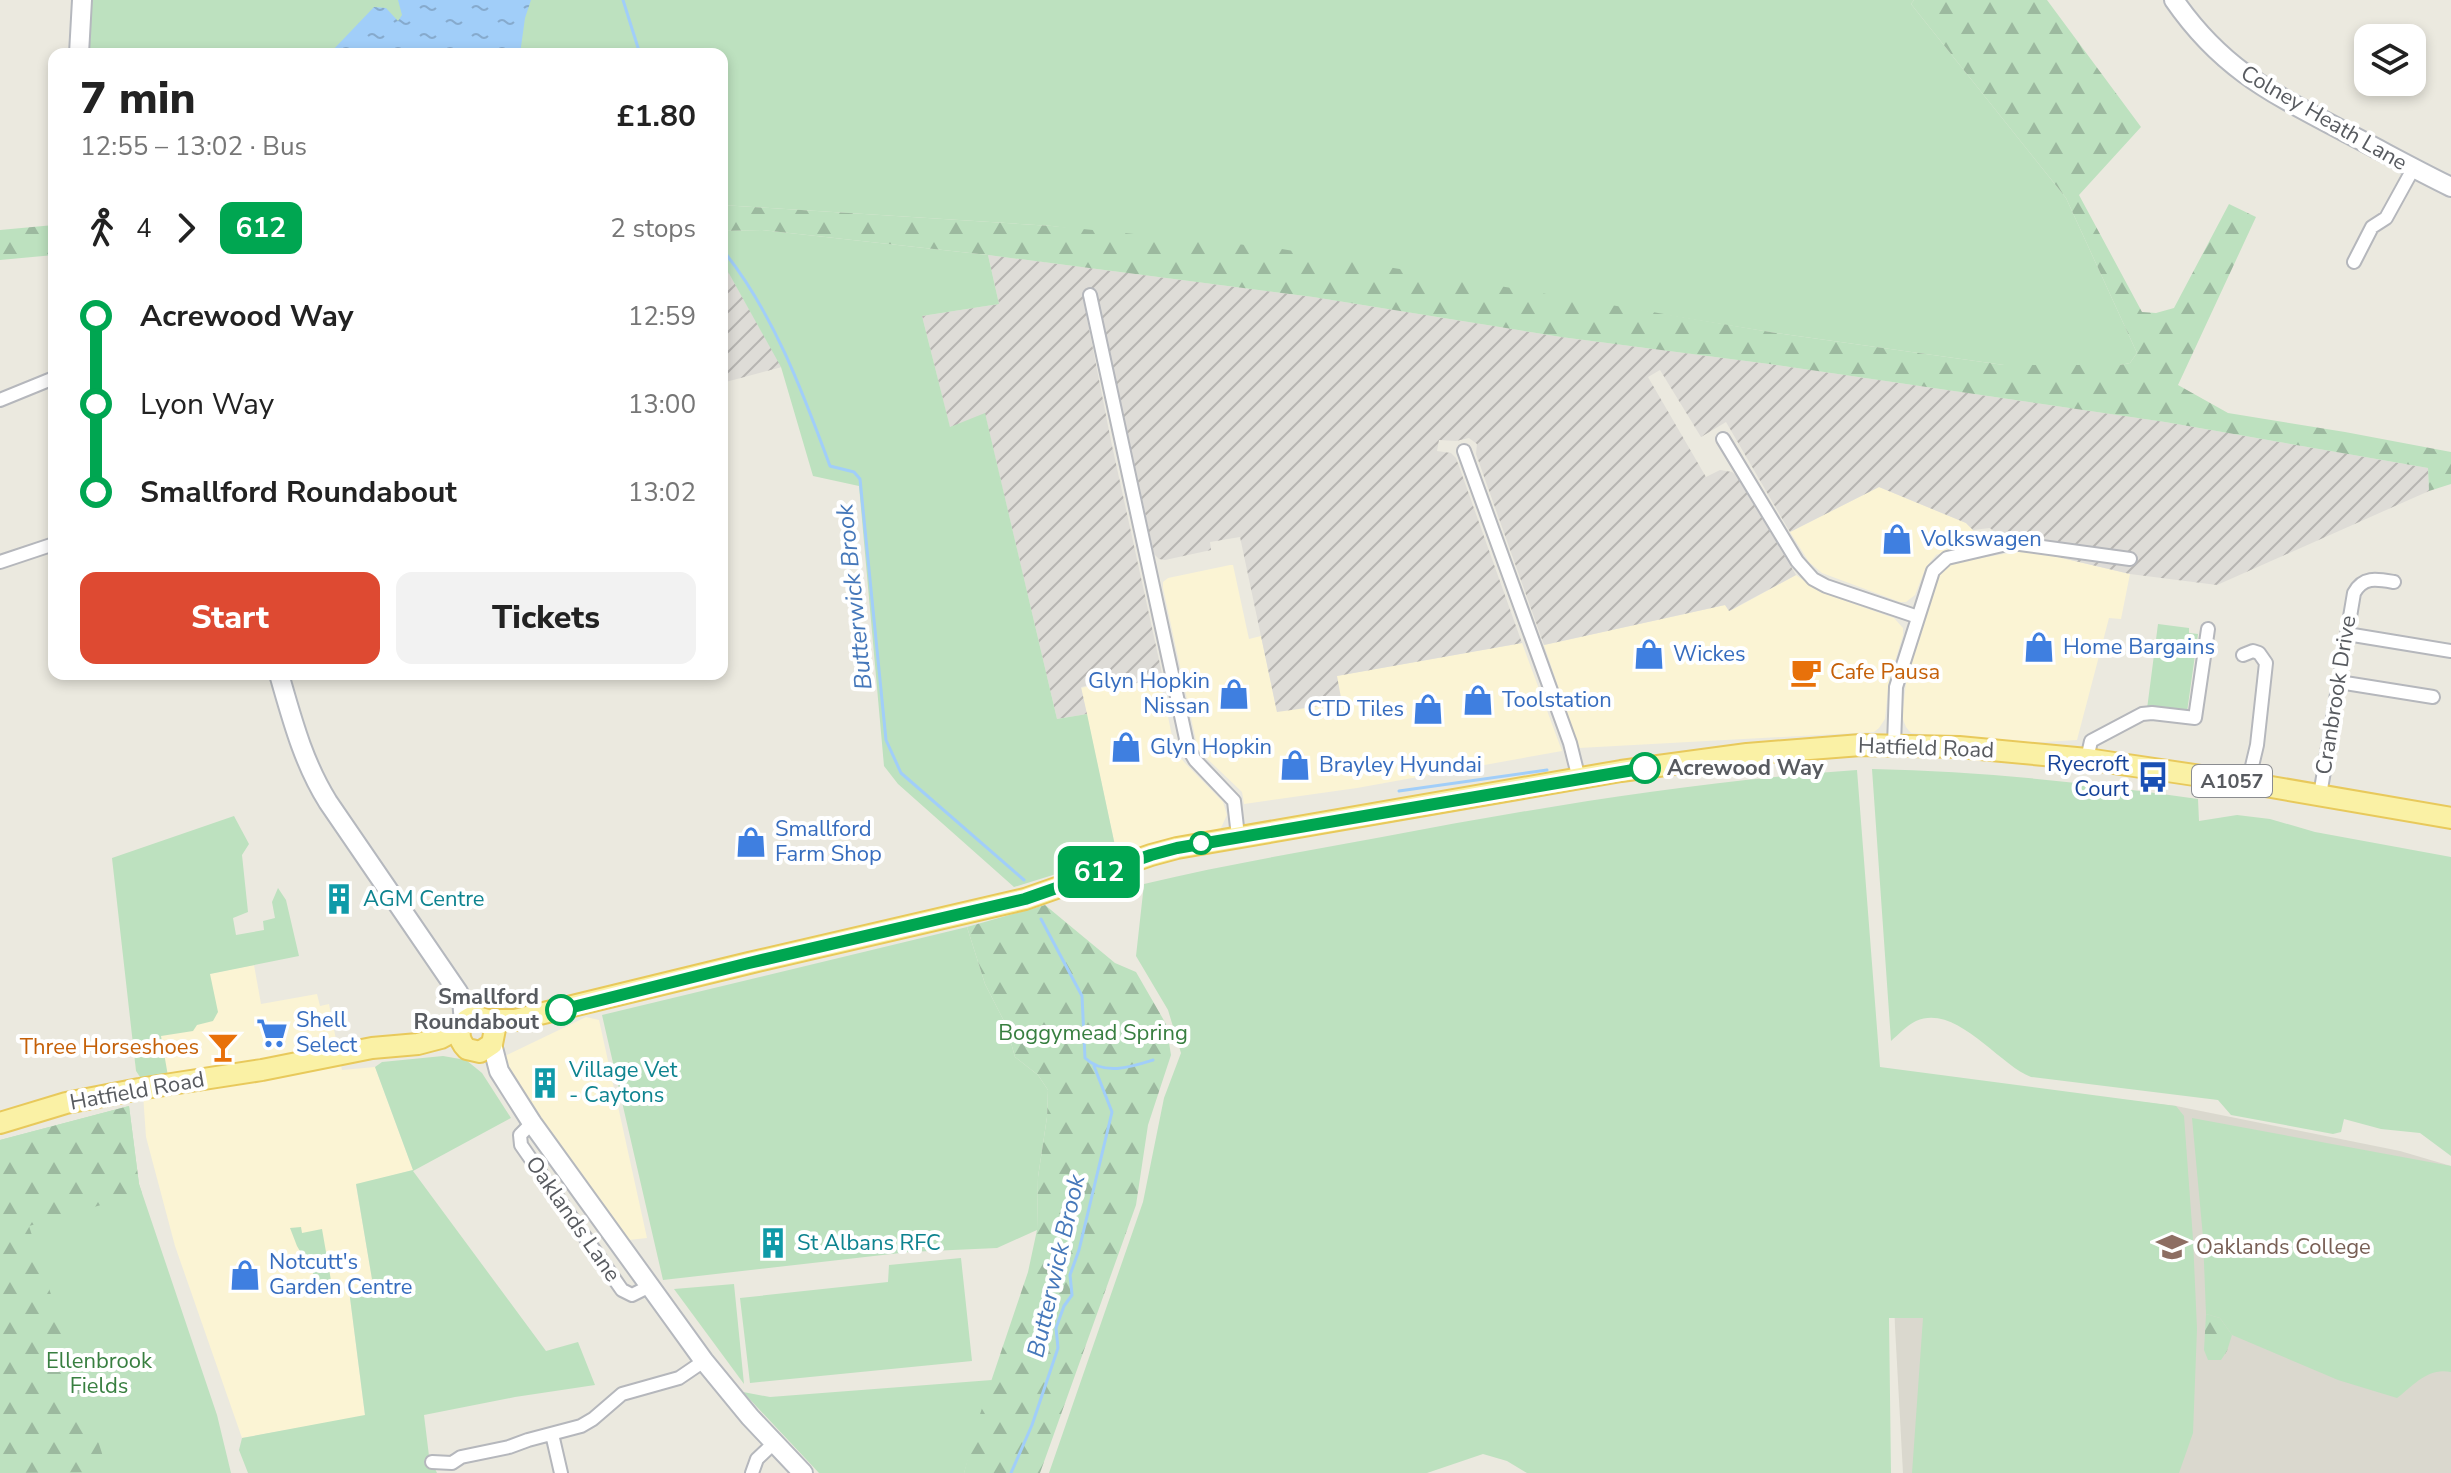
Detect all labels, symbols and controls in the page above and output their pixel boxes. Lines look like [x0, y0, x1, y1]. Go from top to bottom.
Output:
map controls [2354, 24, 2426, 96]
button: layers [2354, 24, 2426, 96]
street label: Colney Heath Lane [2235, 58, 2413, 178]
text: 7 min [80, 69, 196, 129]
text: £1.80 [617, 96, 696, 137]
text: 12:55 – 13:02 · Bus [80, 129, 307, 164]
icon: walk [80, 206, 124, 250]
icon: forward [164, 206, 208, 250]
text: 612 [236, 209, 286, 247]
text: 4 [136, 211, 152, 246]
text: 2 stops [610, 211, 696, 246]
text: Acrewood Way [140, 296, 353, 337]
text: 12:59 [628, 299, 696, 334]
text: Lyon Way [140, 384, 274, 425]
text: 13:00 [628, 387, 696, 422]
text: Smallford Roundabout [140, 472, 457, 513]
text: 13:02 [628, 475, 696, 510]
water label: Butterwick Brook [828, 502, 880, 691]
shop icon: Volkswagen [1880, 522, 1914, 556]
place label: Volkswagen [1920, 524, 2042, 554]
button: Start [80, 572, 380, 664]
button: Tickets [396, 572, 696, 664]
street label: Cranbrook Drive [2309, 613, 2363, 777]
shop icon: Home Bargains [2022, 630, 2056, 664]
place label: Home Bargains [2063, 632, 2215, 662]
shop icon: Wickes [1632, 637, 1666, 671]
place label: Wickes [1673, 639, 1746, 669]
cafe icon: Cafe Pausa [1789, 655, 1823, 689]
place label: Cafe Pausa [1830, 657, 1940, 687]
place label: Glyn Hopkin Nissan [1088, 666, 1210, 721]
shop icon: Glyn Hopkin Nissan [1217, 677, 1251, 711]
shop icon: Toolstation [1461, 683, 1495, 717]
place label: Toolstation [1502, 685, 1612, 715]
shop icon: CTD Tiles [1411, 692, 1445, 726]
place label: CTD Tiles [1307, 694, 1404, 724]
shop icon: Glyn Hopkin [1109, 730, 1143, 764]
street label: Hatfield Road [1857, 731, 1995, 765]
place label: Glyn Hopkin [1150, 732, 1272, 762]
shop icon: Brayley Hyundai [1278, 748, 1312, 782]
place label: Ryecroft Court [2047, 749, 2129, 804]
place label: Brayley Hyundai [1319, 750, 1482, 780]
marker: Acrewood Way [1630, 753, 1660, 783]
place label: Acrewood Way [1667, 753, 1824, 783]
bus stop icon: Ryecroft Court [2136, 760, 2170, 794]
road number: A1057 [2192, 765, 2272, 797]
place label: Smallford Farm Shop [775, 814, 882, 869]
shop icon: Smallford Farm Shop [734, 825, 768, 859]
unlabelled marker [1190, 832, 1212, 854]
line badge: 612 [1053, 846, 1145, 898]
text: 612 [1074, 853, 1124, 891]
building icon: AGM Centre [322, 882, 356, 916]
place label: AGM Centre [363, 884, 485, 914]
place label: Smallford Roundabout [414, 982, 540, 1037]
marker: Smallford Roundabout [546, 995, 576, 1025]
place label: Shell Select [296, 1005, 358, 1060]
supermarket icon: Shell Select [255, 1016, 289, 1050]
park label: Boggymead Spring [998, 1018, 1188, 1048]
bar icon: Three Horseshoes [206, 1030, 240, 1064]
place label: Three Horseshoes [20, 1032, 199, 1062]
place label: Village Vet - Caytons [568, 1055, 678, 1110]
street label: Hatfield Road [67, 1064, 207, 1118]
building icon: Village Vet - Caytons [528, 1066, 562, 1100]
street label: Oaklands Lane [519, 1150, 627, 1288]
water label: Butterwick Brook [1019, 1171, 1093, 1360]
building icon: St Albans RFC [756, 1226, 790, 1260]
place label: St Albans RFC [797, 1228, 941, 1258]
school or university icon: Oaklands College [2155, 1230, 2189, 1264]
place label: Oaklands College [2196, 1232, 2371, 1262]
place label: Notcutt's Garden Centre [269, 1247, 412, 1302]
shop icon: Notcutt's Garden Centre [228, 1258, 262, 1292]
park label: Ellenbrook Fields [46, 1346, 153, 1401]

